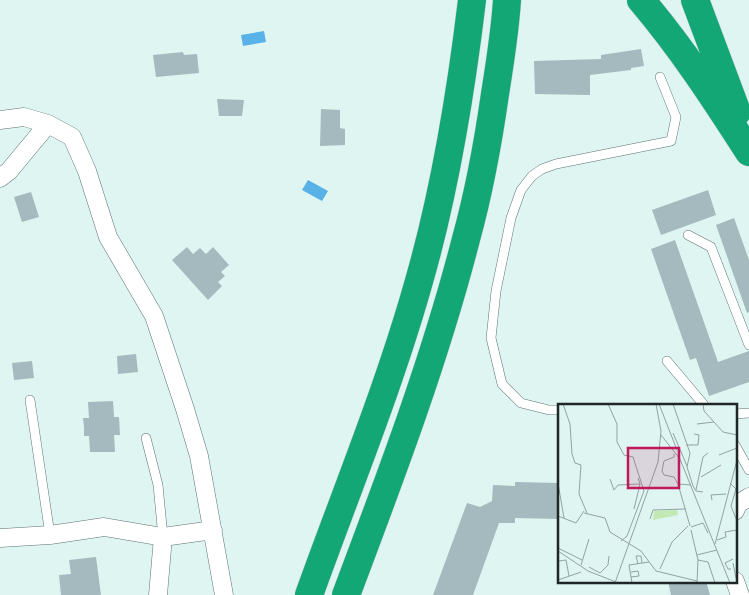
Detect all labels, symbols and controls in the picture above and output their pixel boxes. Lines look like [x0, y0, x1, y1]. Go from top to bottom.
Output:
inset map [558, 404, 736, 582]

